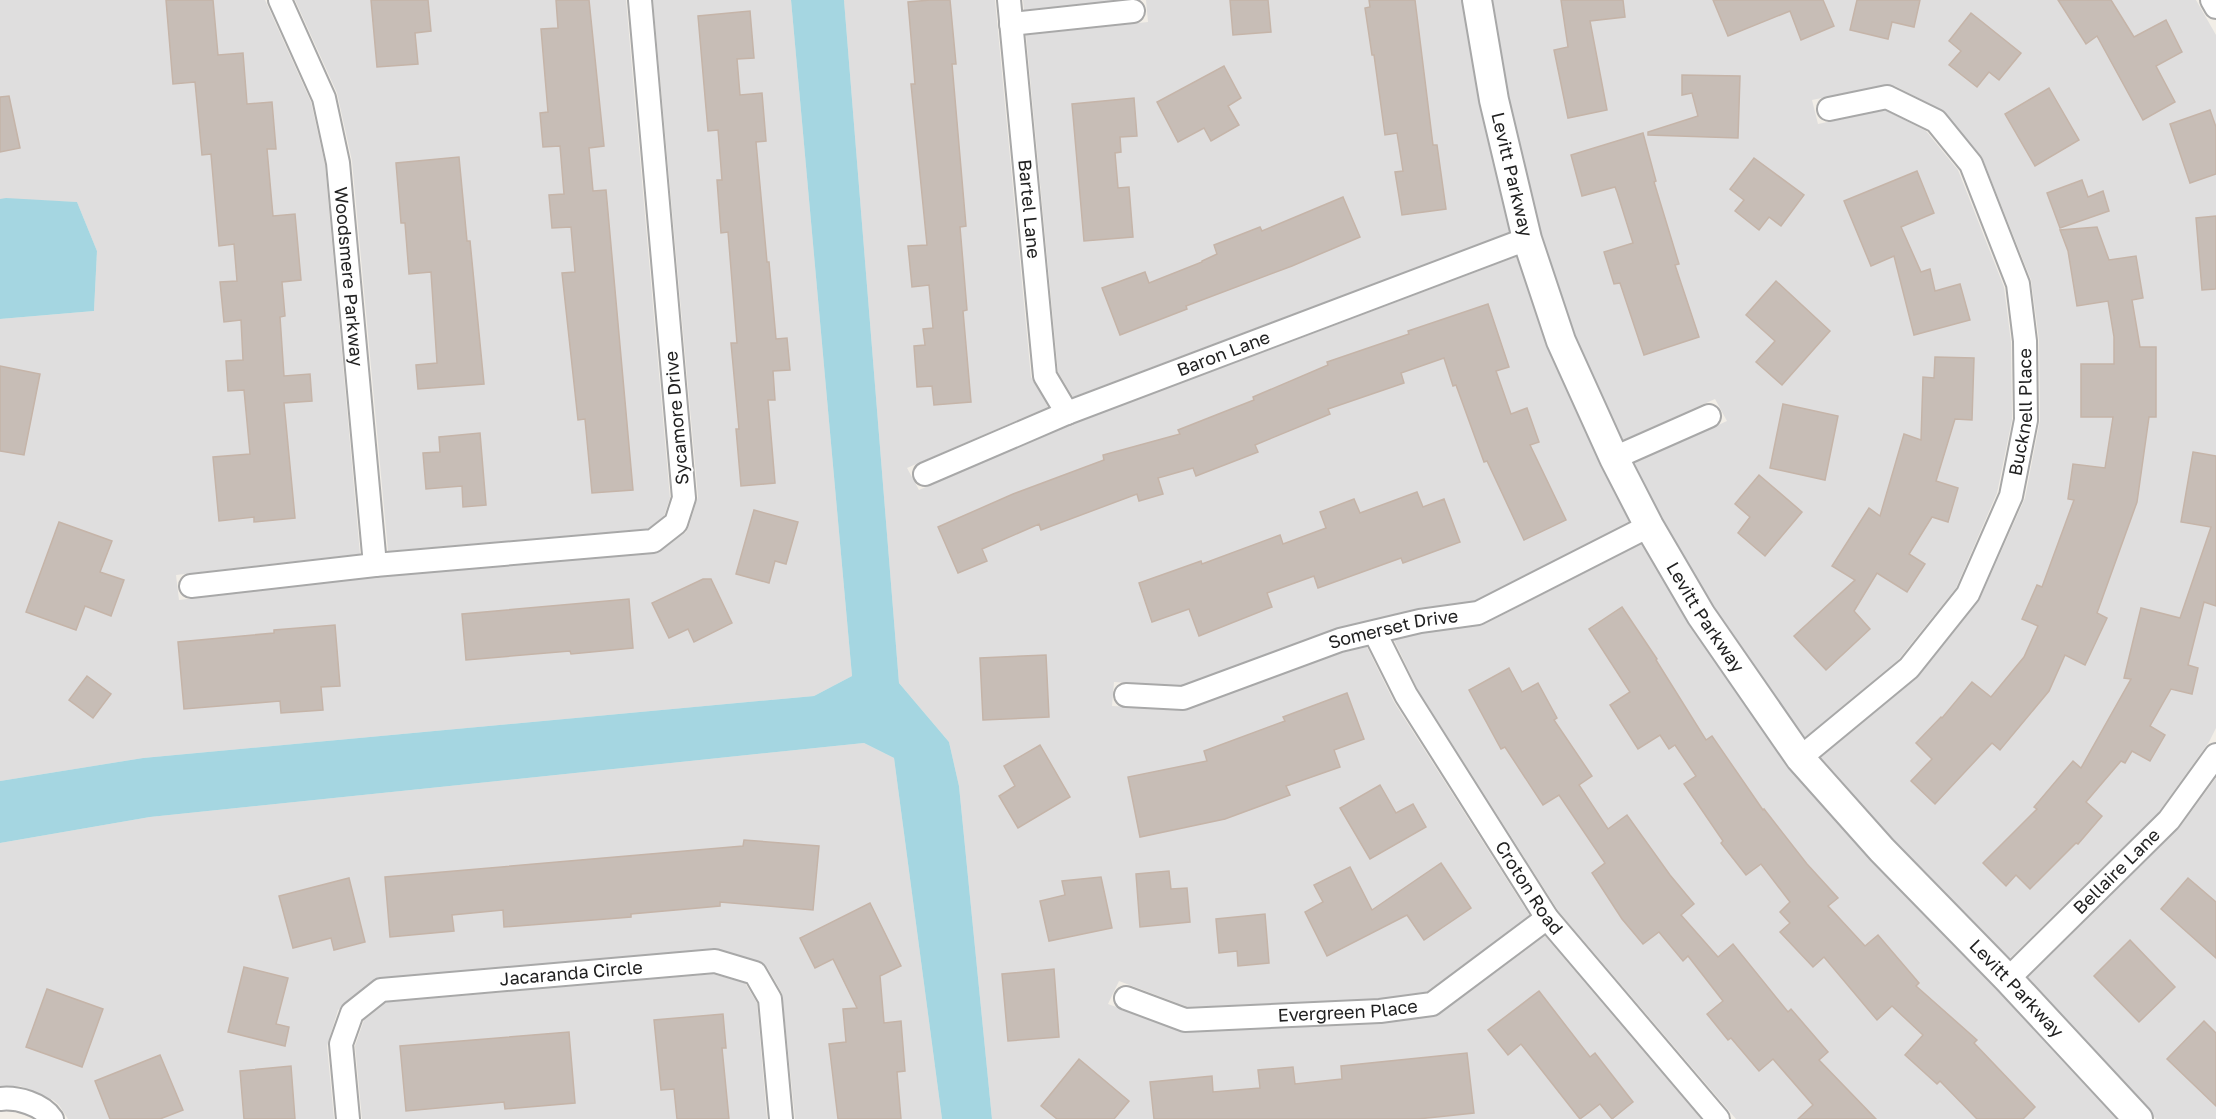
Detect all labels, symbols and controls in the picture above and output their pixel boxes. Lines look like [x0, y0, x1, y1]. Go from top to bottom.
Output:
street label: Levitt Parkway [1487, 110, 1538, 239]
street label: Bartel Lane [1014, 158, 1046, 260]
street label: Woodsmere Parkway [330, 186, 369, 367]
street label: Baron Lane [1174, 325, 1273, 380]
street label: Bucknell Place [2003, 348, 2036, 478]
street label: Sycamore Drive [659, 350, 693, 486]
street label: Levitt Parkway [1662, 558, 1749, 676]
street label: Somerset Drive [1325, 604, 1459, 653]
street label: Bellaire Lane [2068, 823, 2164, 918]
street label: Croton Road [1491, 836, 1568, 939]
street label: Levitt Parkway [1965, 934, 2069, 1042]
street label: Jacaranda Circle [498, 955, 644, 990]
street label: Evergreen Place [1277, 994, 1419, 1026]

